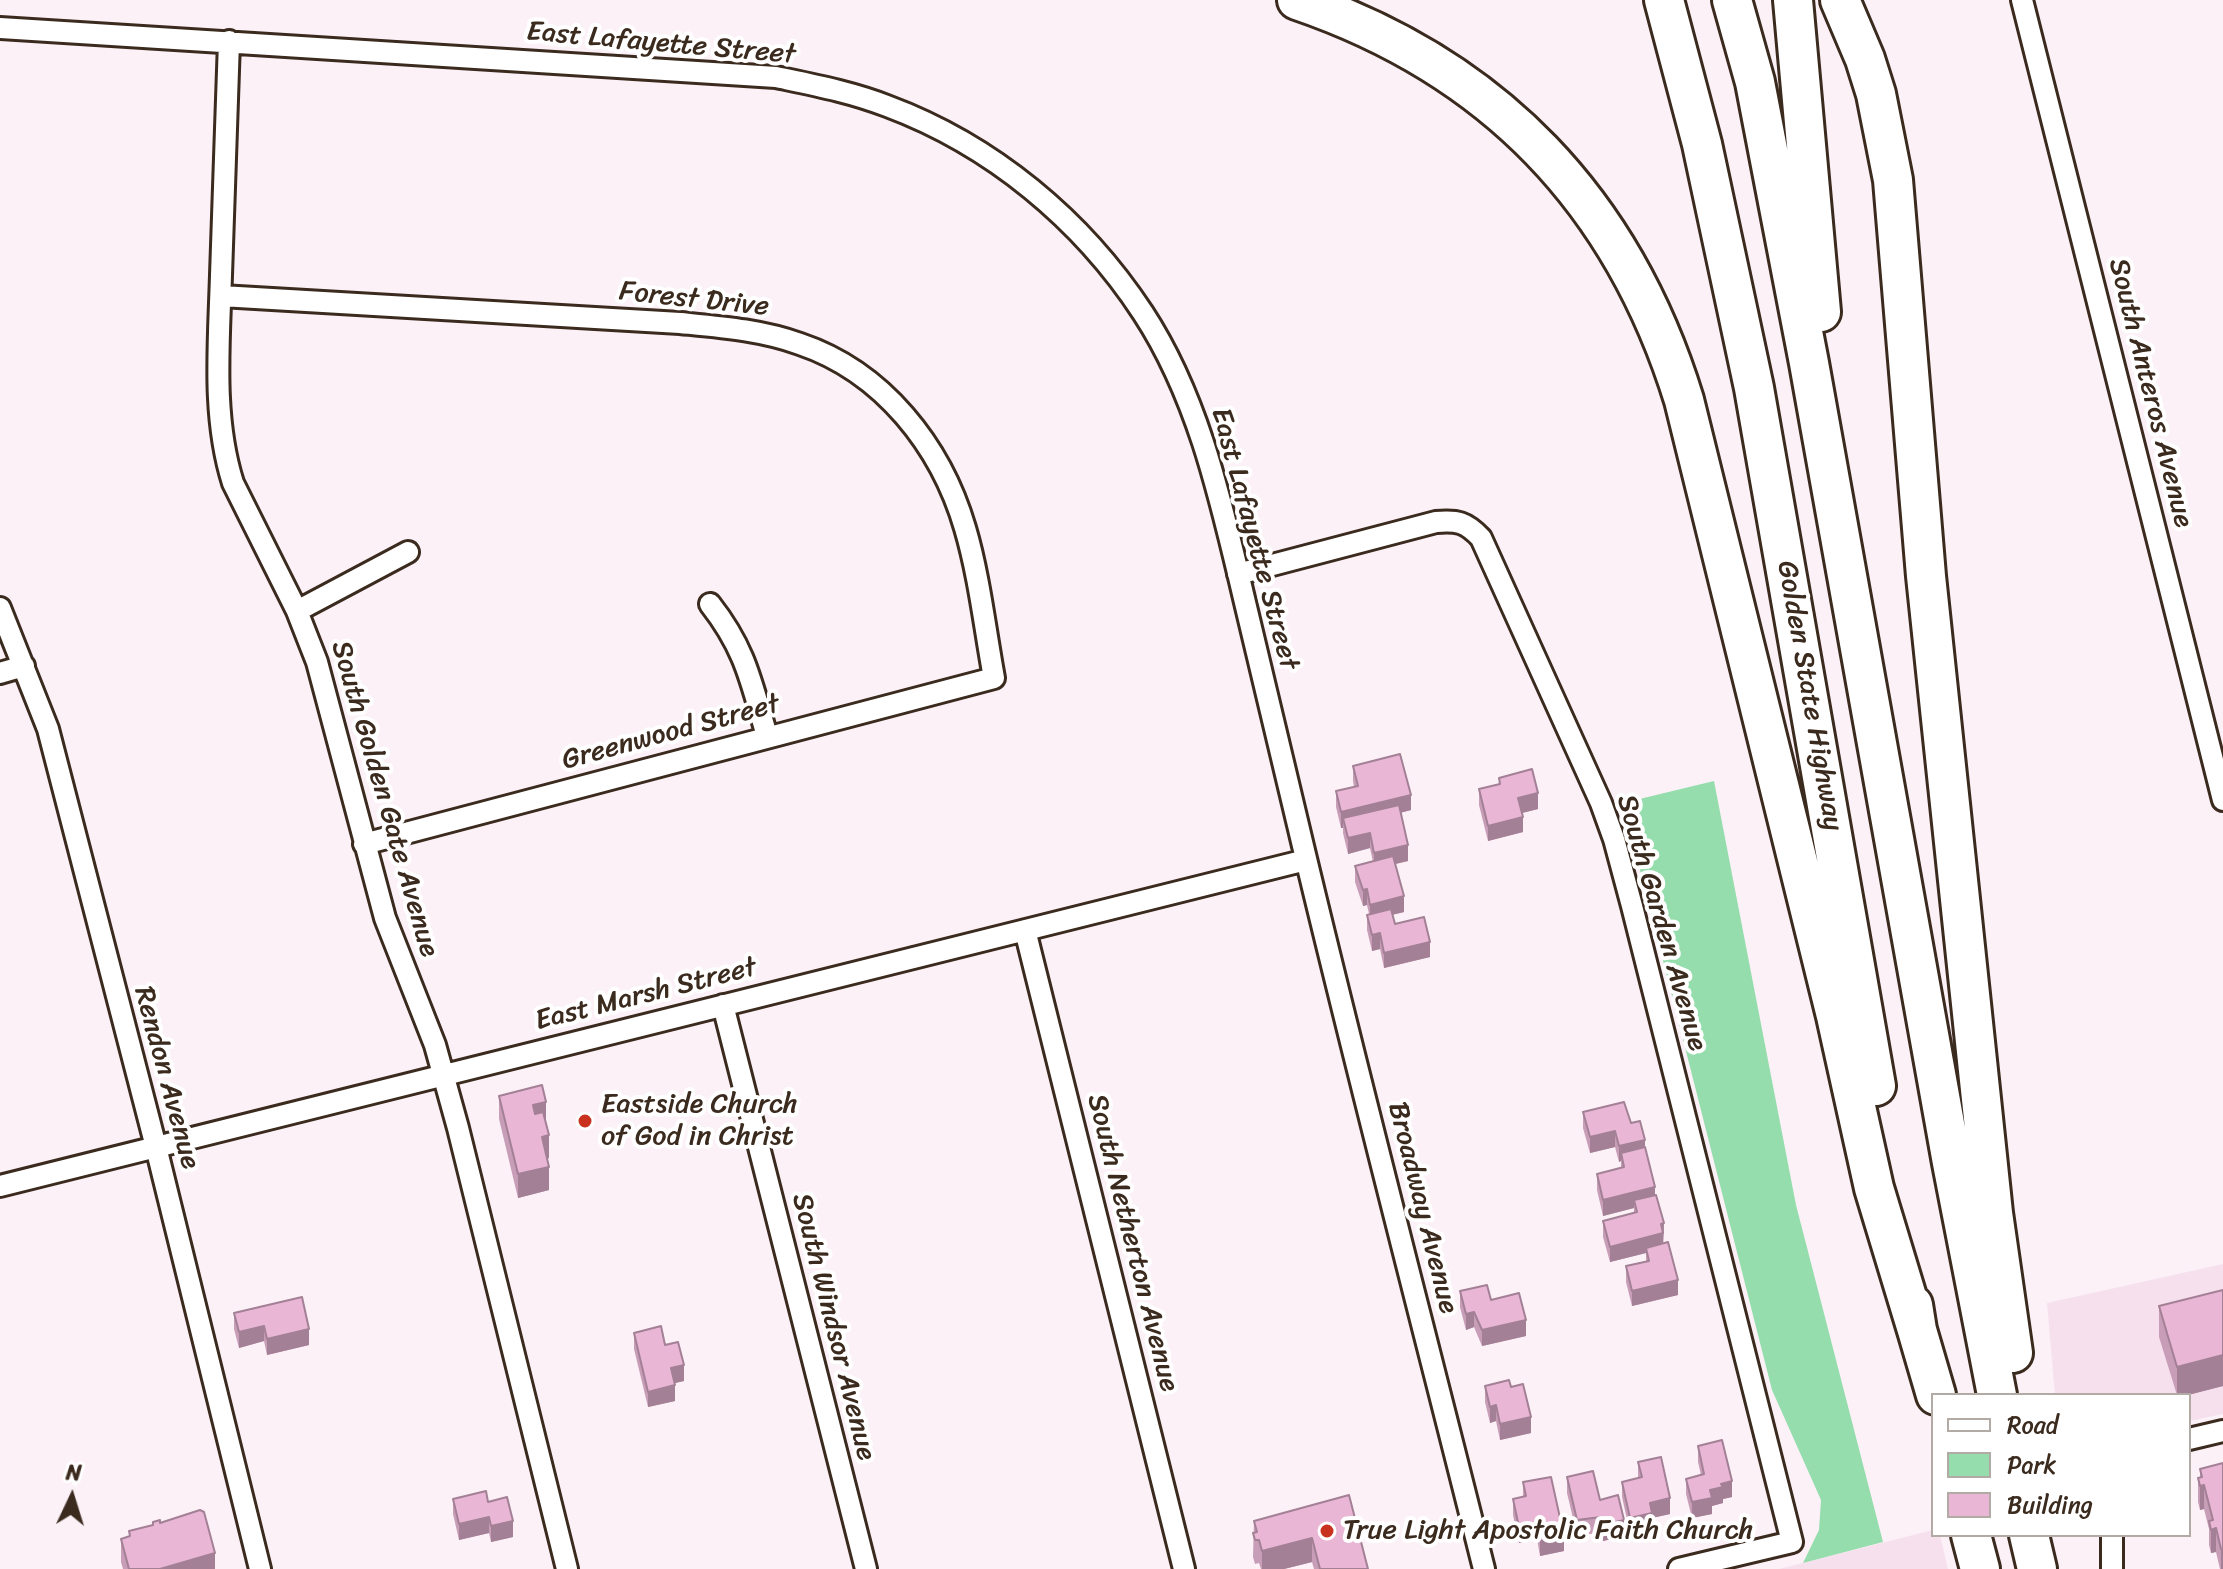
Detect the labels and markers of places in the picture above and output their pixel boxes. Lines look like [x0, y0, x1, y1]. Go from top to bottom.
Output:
place label: Eastside Church of God in Christ [601, 1088, 798, 1154]
marker: Eastside Church of God in Christ [576, 1112, 594, 1130]
place label: True Light Apostolic Faith Church [1343, 1514, 1753, 1548]
marker: True Light Apostolic Faith Church [1318, 1522, 1336, 1540]

